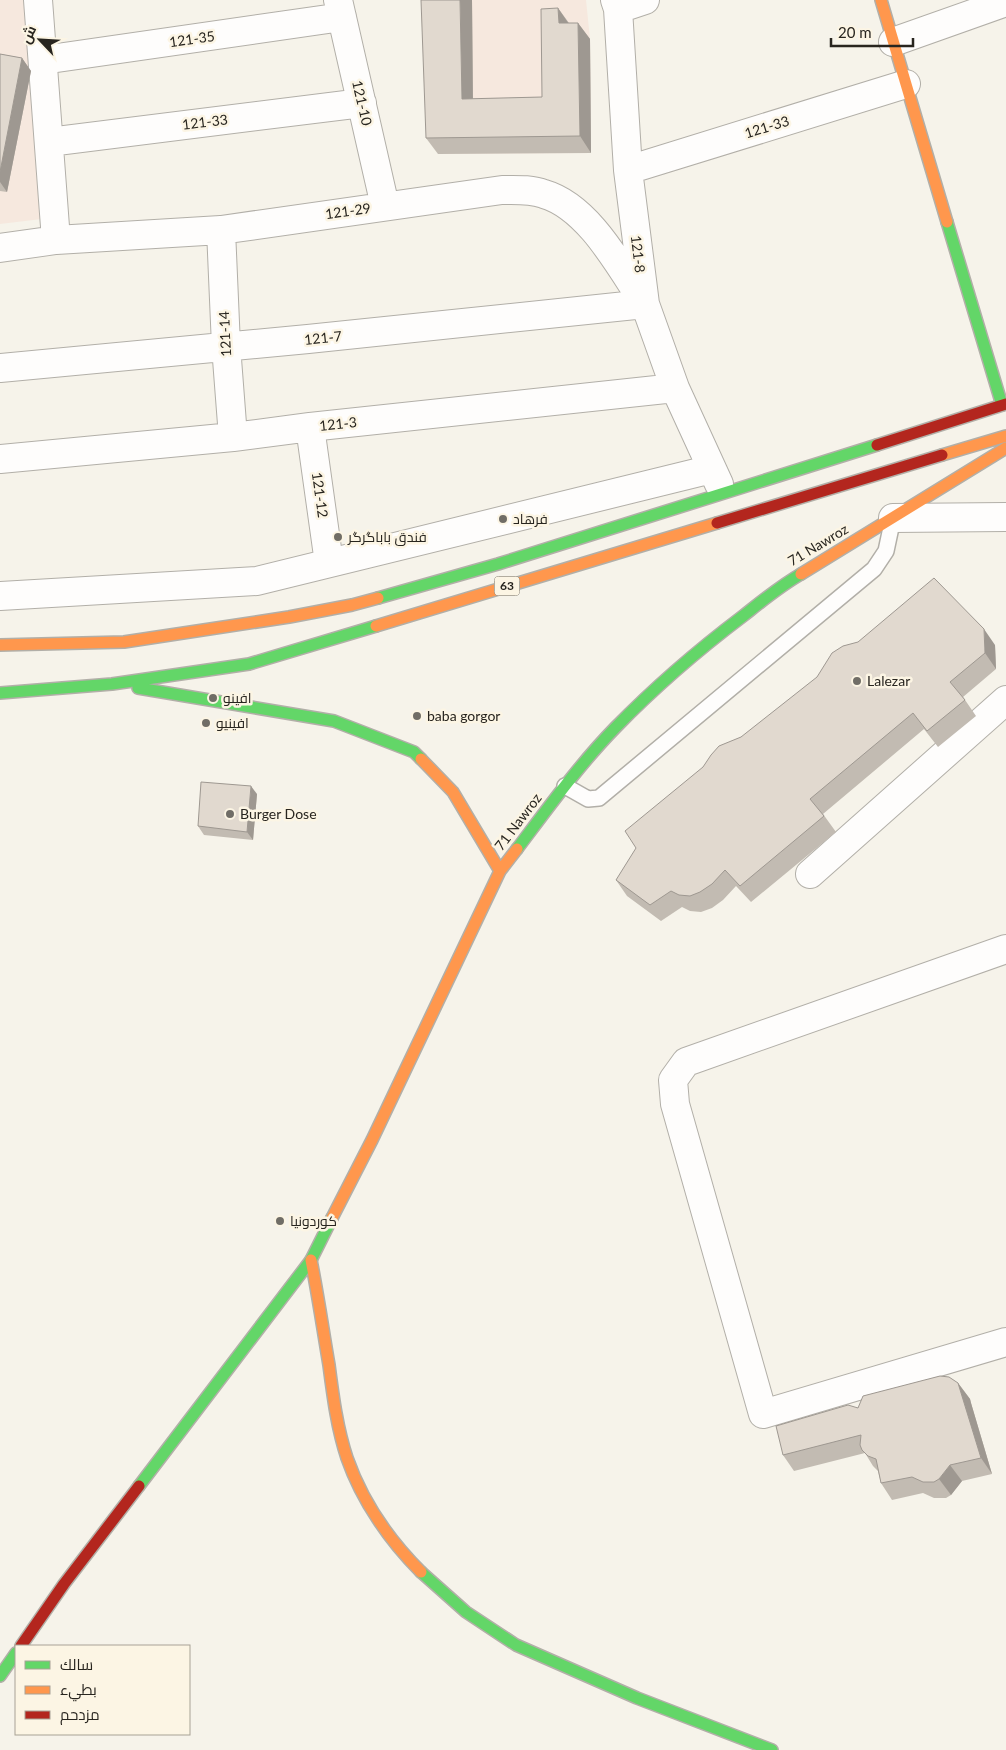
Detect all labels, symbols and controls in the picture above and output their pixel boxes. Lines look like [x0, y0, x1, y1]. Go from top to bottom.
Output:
north arrow [15, 15, 65, 65]
scale bar [831, 15, 914, 47]
text: ش [16, 23, 40, 46]
text: 20 m [838, 23, 872, 41]
street label: 121-35 [168, 27, 216, 50]
street label: 121-10 [349, 79, 376, 127]
street label: 121-33 [181, 110, 229, 133]
street label: 121-33 [742, 112, 791, 141]
street label: 121-29 [324, 199, 372, 222]
street label: 121-8 [628, 234, 649, 274]
street label: 121-14 [215, 311, 234, 357]
street label: 121-7 [303, 327, 343, 348]
street label: 121-3 [318, 413, 358, 434]
street label: 121-12 [309, 471, 332, 519]
place label: فرهاد [513, 510, 548, 527]
marker: فرهاد [497, 513, 509, 525]
street label: 71 Nawroz [785, 520, 851, 569]
place label: فندق باباگرگر [347, 528, 427, 546]
marker: فندق باباگرگر [332, 531, 344, 543]
road number: 63 [494, 576, 520, 596]
place label: Lalezar [867, 672, 910, 689]
marker: Lalezar [851, 675, 863, 687]
place label: افينو [223, 689, 252, 706]
marker: افينو [207, 692, 219, 704]
place label: baba gorgor [427, 707, 500, 724]
marker: baba gorgor [411, 710, 423, 722]
place label: افينيو [216, 714, 249, 731]
marker: افينيو [200, 717, 212, 729]
street label: 71 Nawroz [491, 790, 545, 854]
place label: Burger Dose [240, 805, 317, 822]
marker: Burger Dose [224, 808, 236, 820]
place label: كوردونيا [290, 1212, 337, 1229]
marker: كوردونيا [274, 1215, 286, 1227]
legend [15, 1645, 190, 1735]
text: سالك [60, 1655, 93, 1673]
text: بطيء [60, 1680, 97, 1702]
text: مزدحم [60, 1705, 100, 1725]

